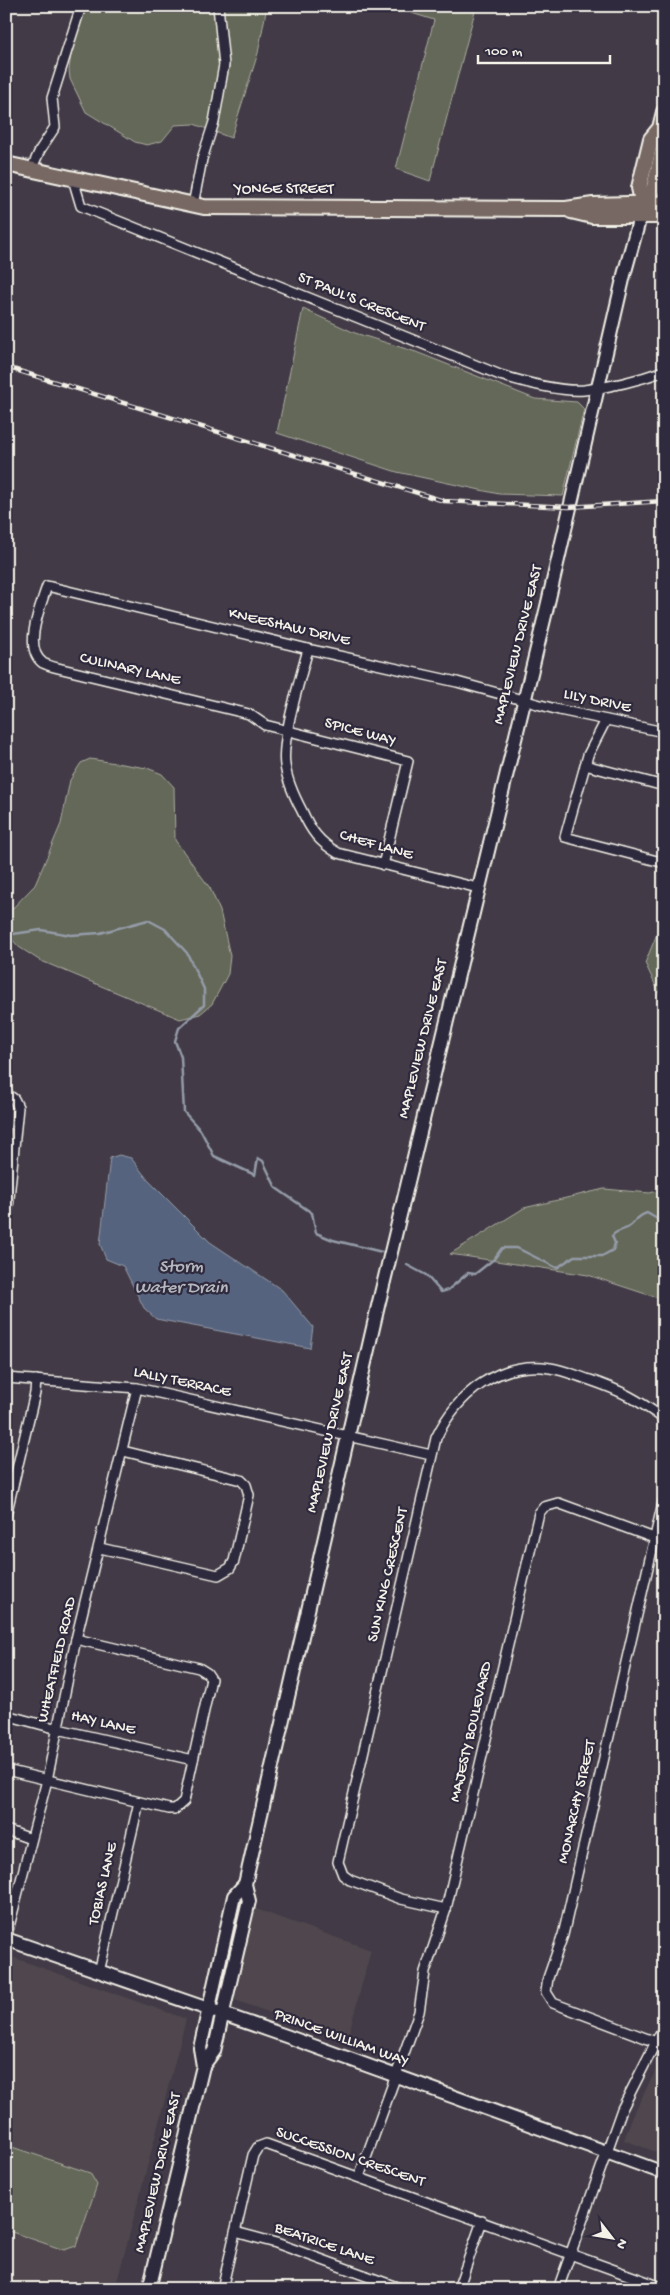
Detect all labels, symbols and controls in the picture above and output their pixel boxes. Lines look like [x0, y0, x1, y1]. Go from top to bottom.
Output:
scale bar [478, 32, 610, 64]
text: 100 m [484, 43, 523, 61]
street label: YONGE STREET [232, 181, 335, 200]
street label: ST PAUL'S CRESCENT [295, 269, 428, 338]
street label: MAPLEVIEW DRIVE EAST [490, 563, 548, 727]
street label: KNEESHAW DRIVE [226, 605, 353, 651]
street label: CULINARY LANE [78, 649, 183, 691]
street label: LILY DRIVE [562, 686, 633, 719]
street label: SPICE WAY [322, 714, 398, 752]
street label: CHEF LANE [337, 826, 416, 866]
street label: MAPLEVIEW DRIVE EAST [395, 957, 453, 1121]
water label: Storm Water Drain [134, 1257, 228, 1299]
street label: MAPLEVIEW DRIVE EAST [303, 1350, 359, 1515]
street label: LALLY TERRACE [132, 1363, 233, 1403]
street label: SUN KING CRESCENT [364, 1505, 414, 1644]
street label: WHEATFIELD ROAD [34, 1595, 82, 1725]
street label: MAJESTY BOULEVARD [447, 1659, 498, 1804]
street label: HAY LANE [69, 1707, 138, 1741]
street label: MONARCHY STREET [555, 1738, 602, 1866]
street label: TOBIAS LANE [85, 1840, 123, 1928]
street label: PRINCE WILLIAM WAY [270, 2005, 411, 2072]
street label: MAPLEVIEW DRIVE EAST [131, 2090, 187, 2255]
street label: SUCCESSION CRESCENT [273, 2124, 428, 2193]
north arrow [588, 2212, 638, 2262]
street label: BEATRICE LANE [271, 2219, 377, 2271]
text: N [611, 2235, 631, 2252]

